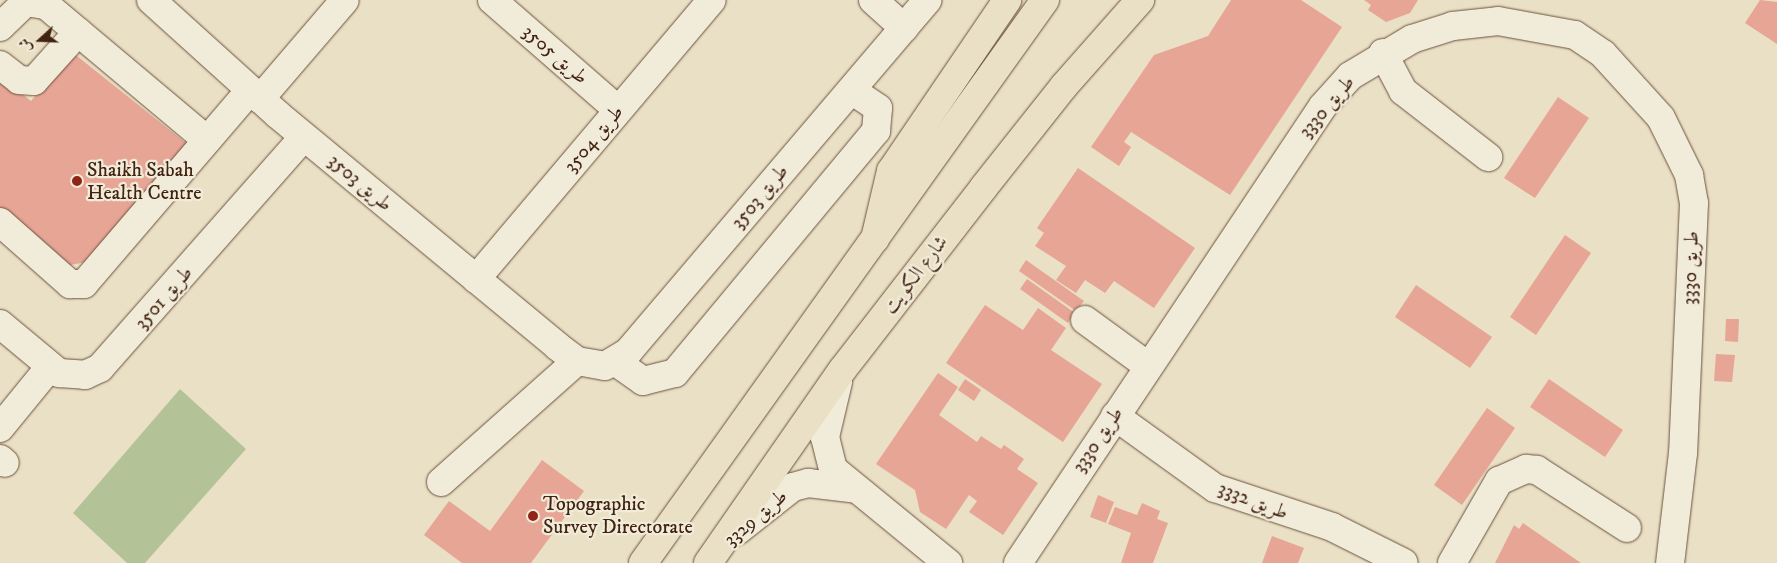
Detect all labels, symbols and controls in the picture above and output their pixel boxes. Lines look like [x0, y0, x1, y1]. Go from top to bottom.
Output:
north arrow [15, 15, 65, 65]
street label: طريق 3505 [517, 20, 593, 90]
text: ش [15, 36, 37, 55]
street label: طريق 3330 [1294, 71, 1360, 143]
street label: طريق 3504 [559, 100, 629, 178]
street label: طريق 3503 [323, 149, 397, 217]
place label: Shaikh Sabah Health Centre [87, 158, 201, 205]
street label: طريق 3503 [726, 160, 794, 234]
marker: Shaikh Sabah Health Centre [71, 175, 83, 187]
street label: شارع الكويت [879, 231, 953, 319]
street label: طريق 3330 [1678, 231, 1704, 305]
street label: طريق 3501 [130, 261, 198, 335]
street label: طريق 3330 [1067, 403, 1129, 477]
street label: طريق 3332 [1215, 477, 1291, 525]
street label: طريق 3329 [719, 485, 793, 551]
place label: Topographic Survey Directorate [543, 492, 693, 539]
marker: Topographic Survey Directorate [527, 510, 539, 522]

